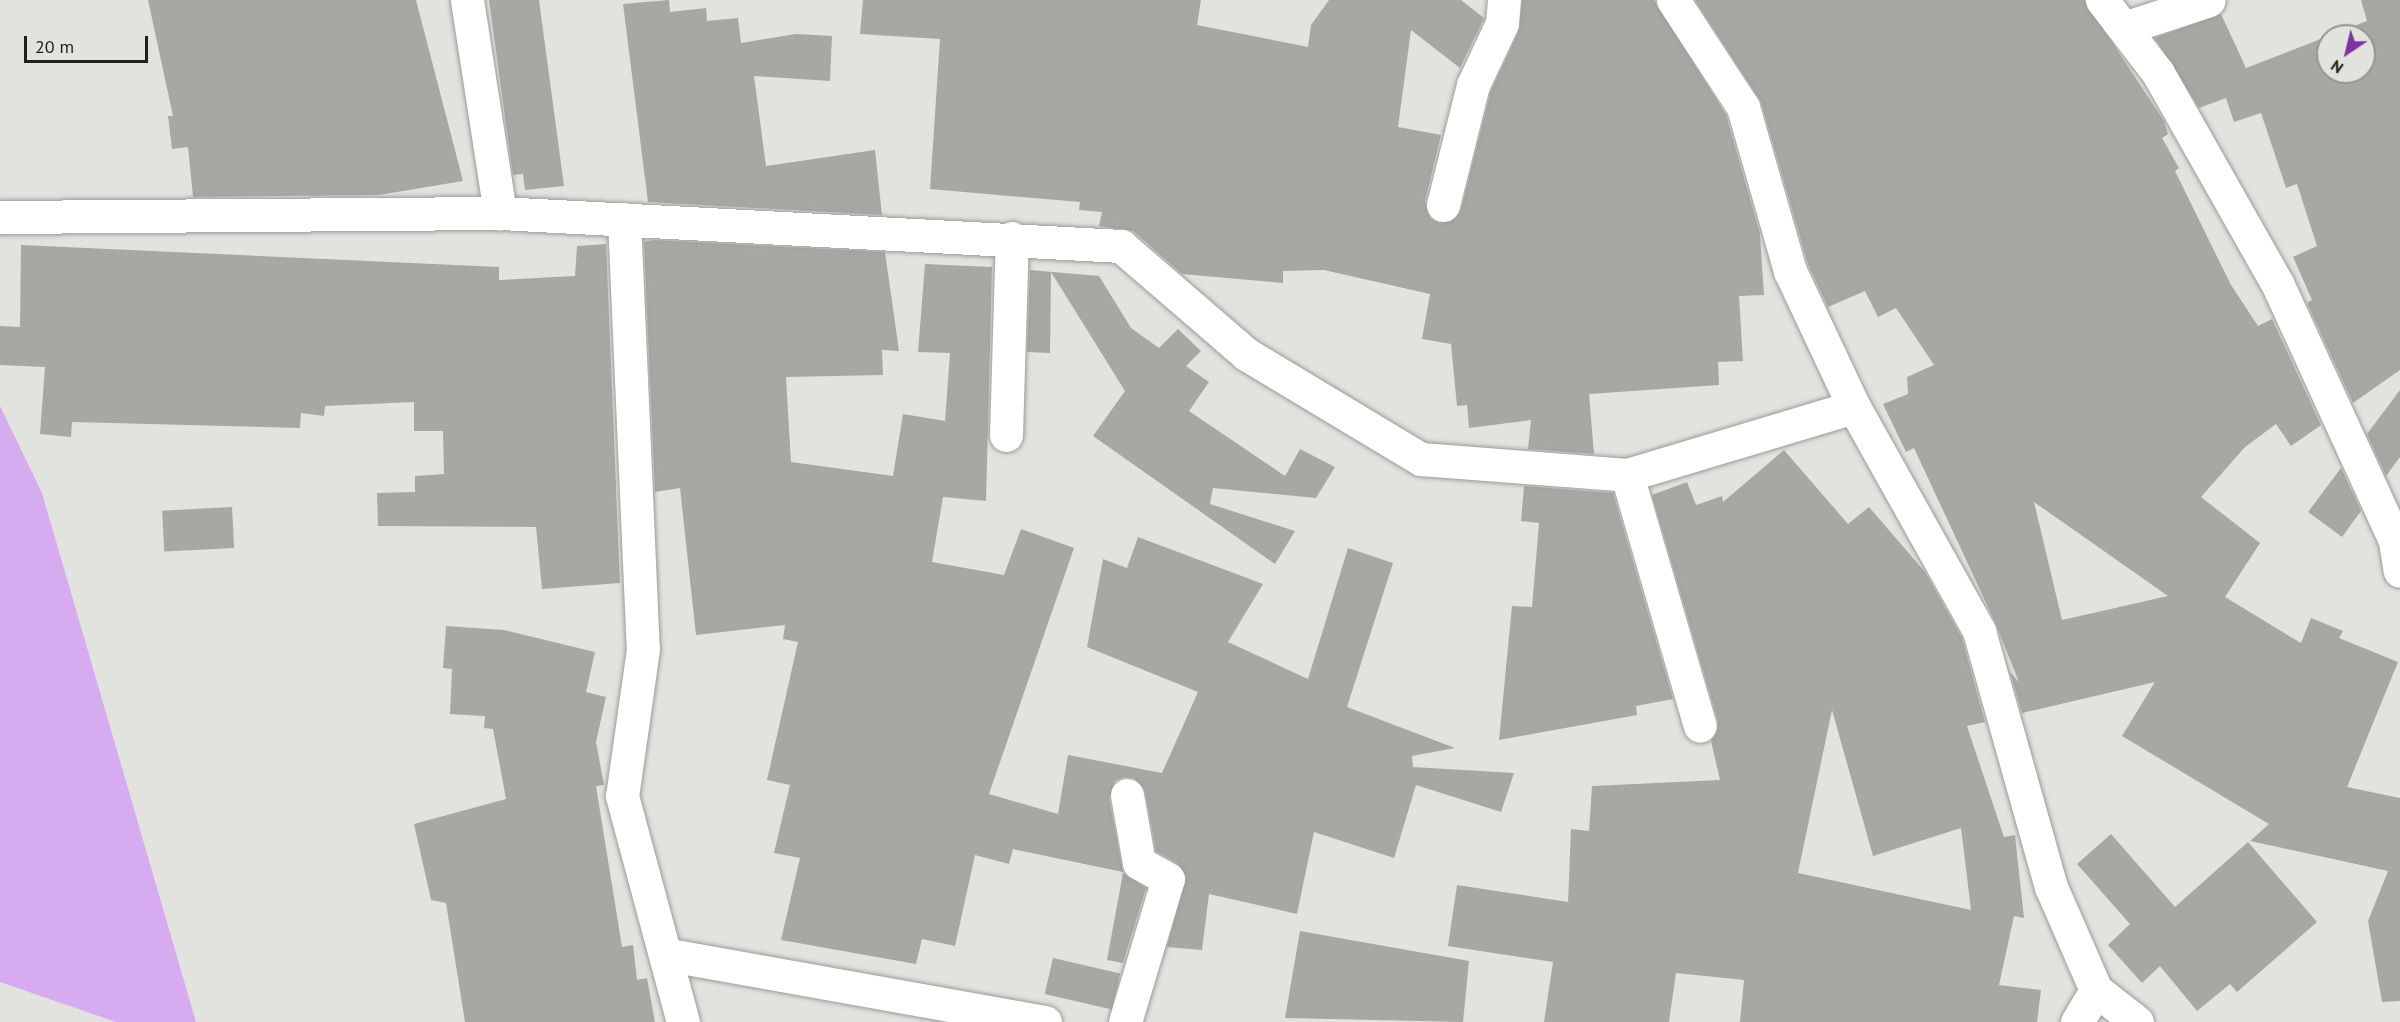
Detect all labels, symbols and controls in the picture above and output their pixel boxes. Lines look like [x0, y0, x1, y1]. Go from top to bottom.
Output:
scale bar [27, 24, 152, 62]
north arrow [2316, 24, 2376, 84]
text: 20 m [35, 35, 74, 58]
text: N [2327, 56, 2347, 78]

